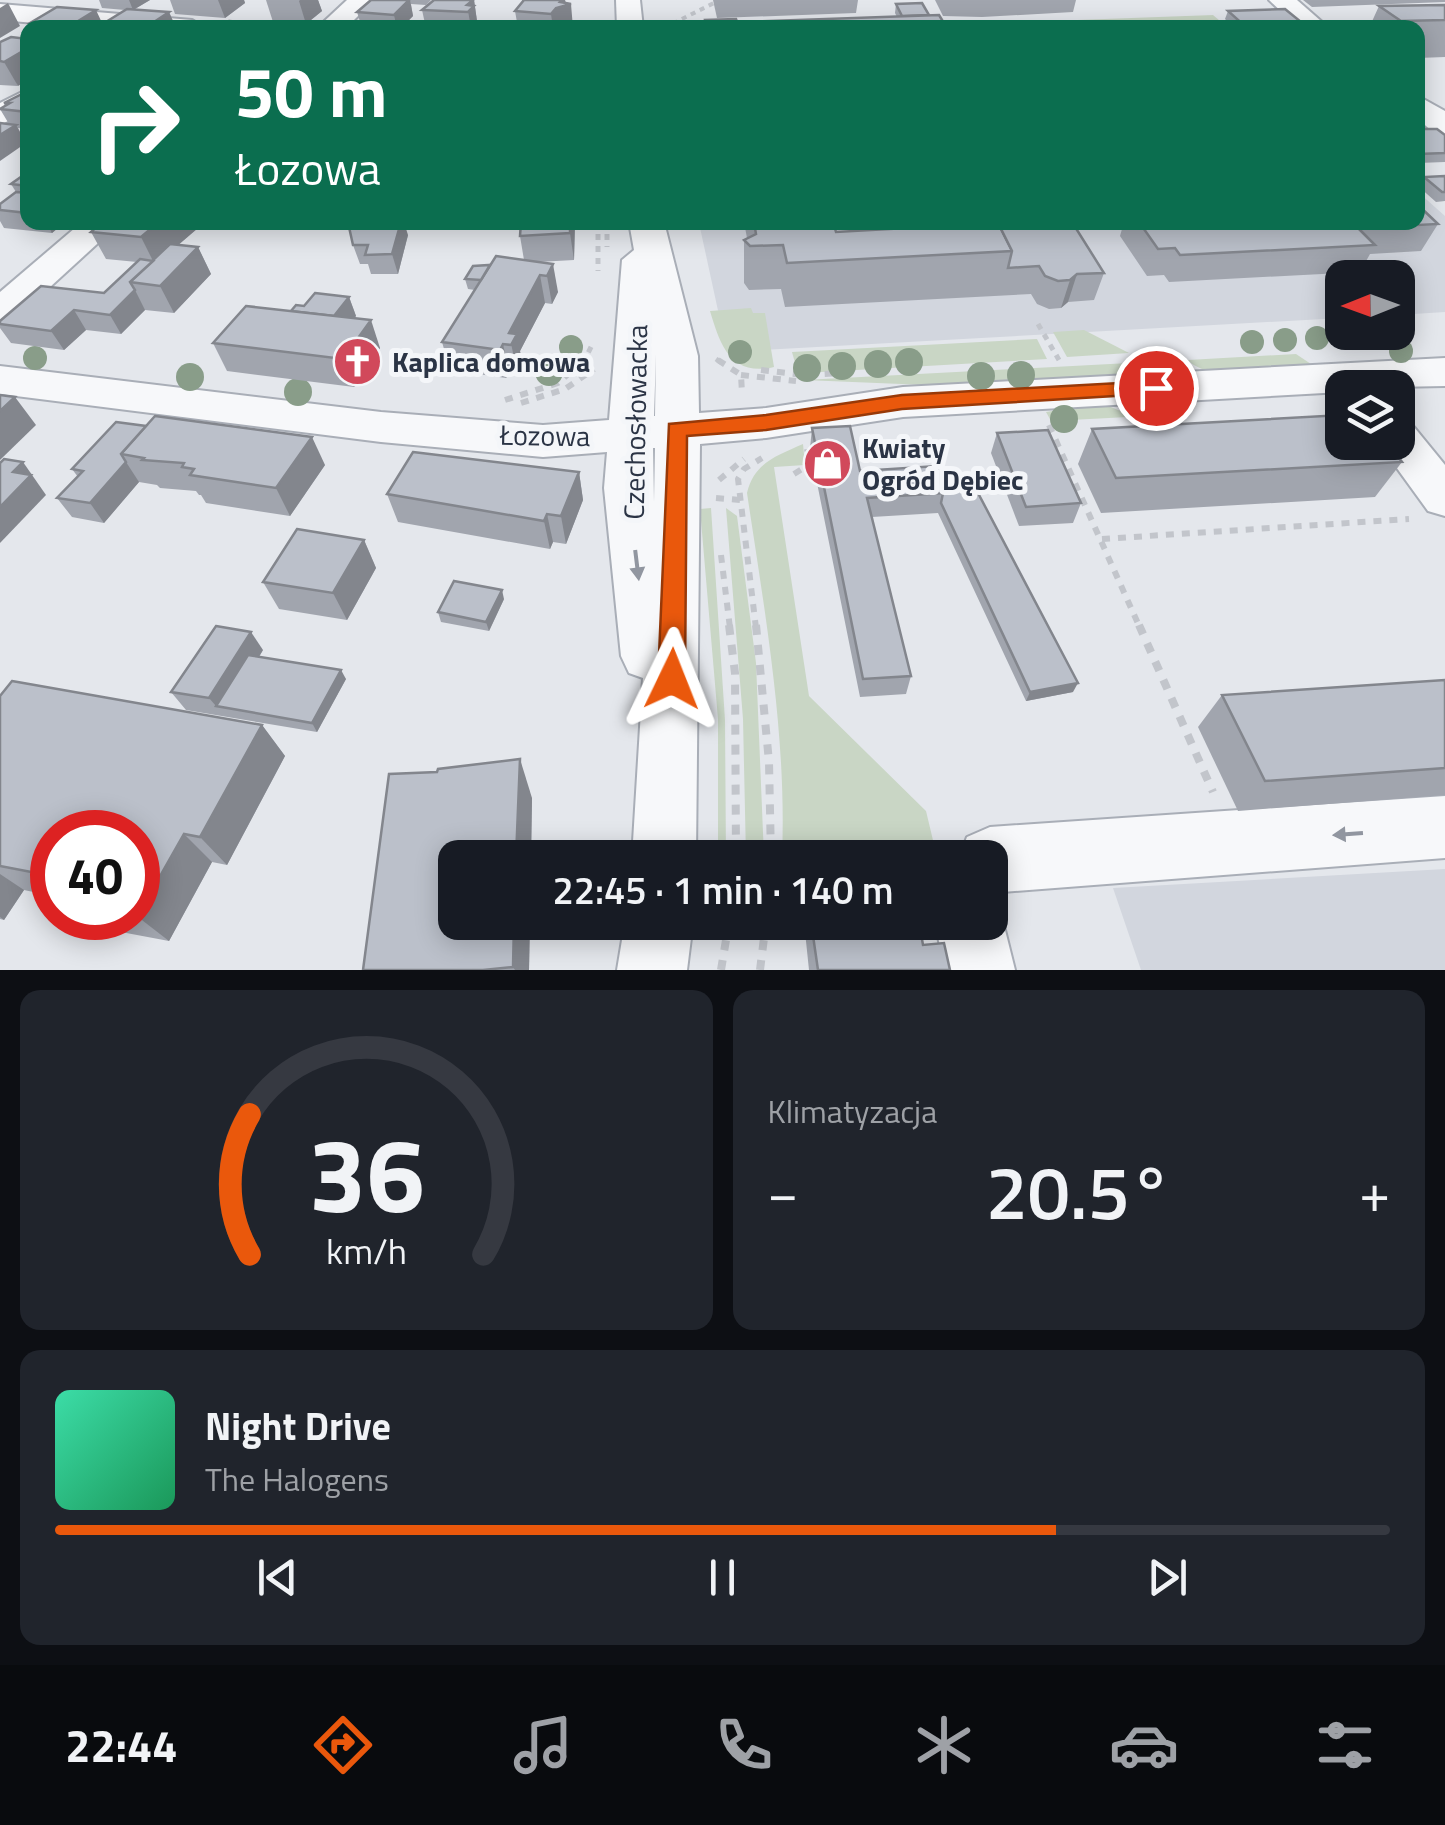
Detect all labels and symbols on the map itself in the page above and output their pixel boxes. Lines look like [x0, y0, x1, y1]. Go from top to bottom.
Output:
north arrow [1325, 260, 1415, 350]
street label: Czechosłowacka [612, 324, 658, 520]
church icon: Kaplica domowa [331, 335, 383, 387]
place label: Kaplica domowa [392, 340, 590, 383]
pin [1114, 346, 1199, 431]
street label: Łozowa [498, 413, 591, 457]
place label: Kwiaty Ogród Dębiec [862, 426, 1023, 501]
shop icon: Kwiaty Ogród Dębiec [801, 437, 853, 489]
one-way arrow [630, 550, 646, 582]
position arrow [620, 627, 724, 731]
speed limit sign: 40 [30, 810, 160, 940]
one-way arrow [1331, 826, 1363, 842]

